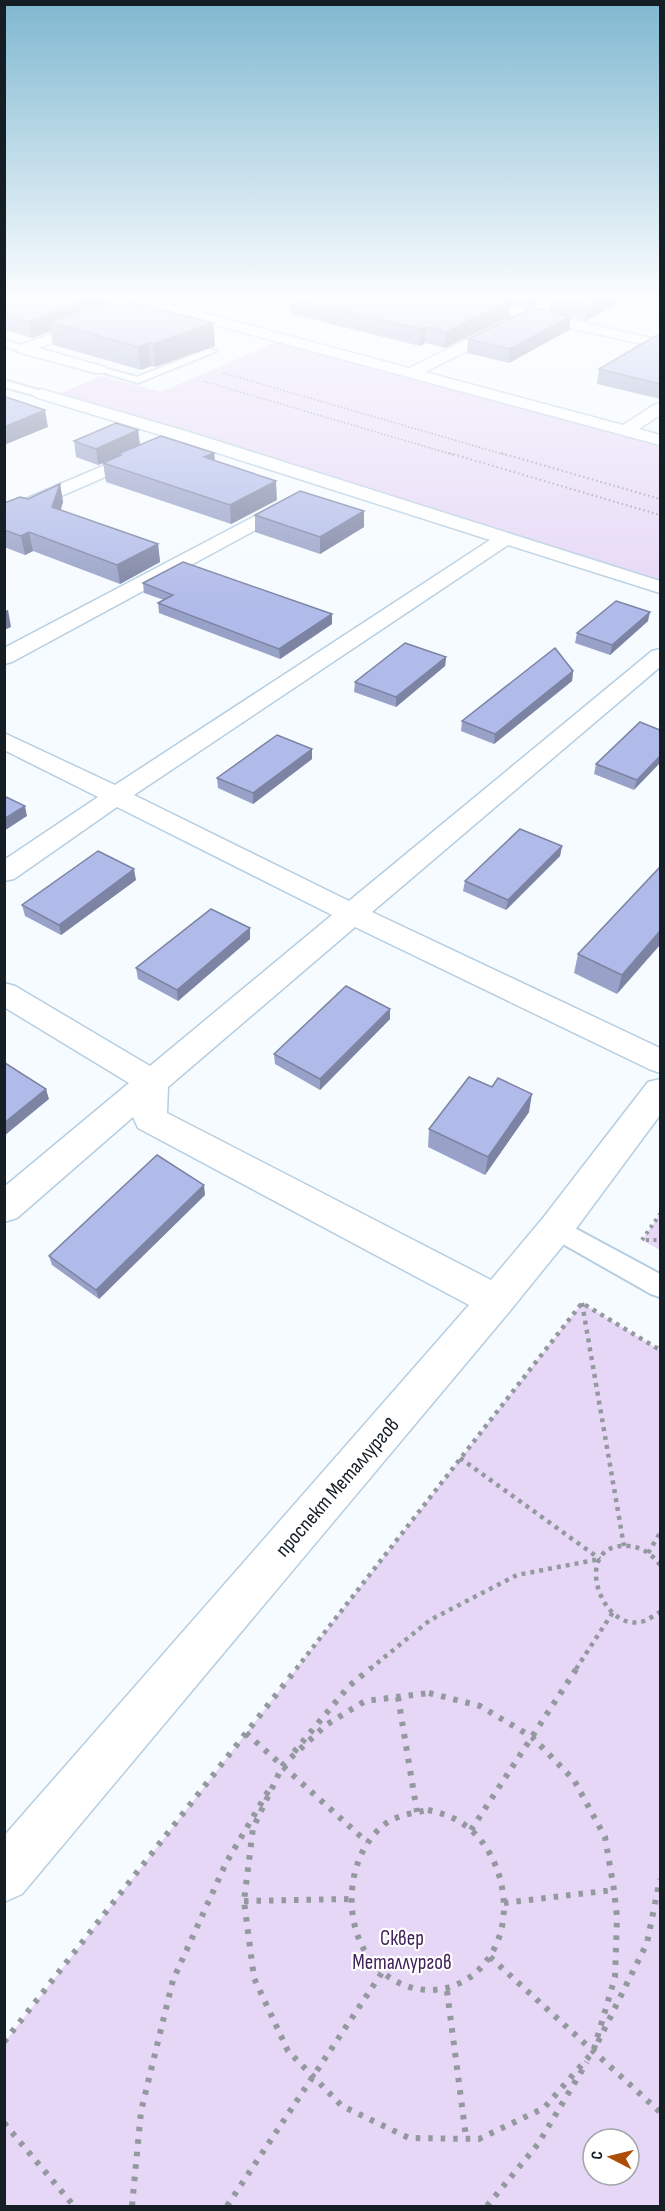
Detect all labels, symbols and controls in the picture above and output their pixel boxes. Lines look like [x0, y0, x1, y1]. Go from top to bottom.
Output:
street label: проспект Металлургов [270, 1413, 405, 1562]
park label: Сквер Металлургов [352, 1926, 452, 1975]
north arrow [581, 2127, 641, 2187]
text: С [588, 2150, 608, 2161]

